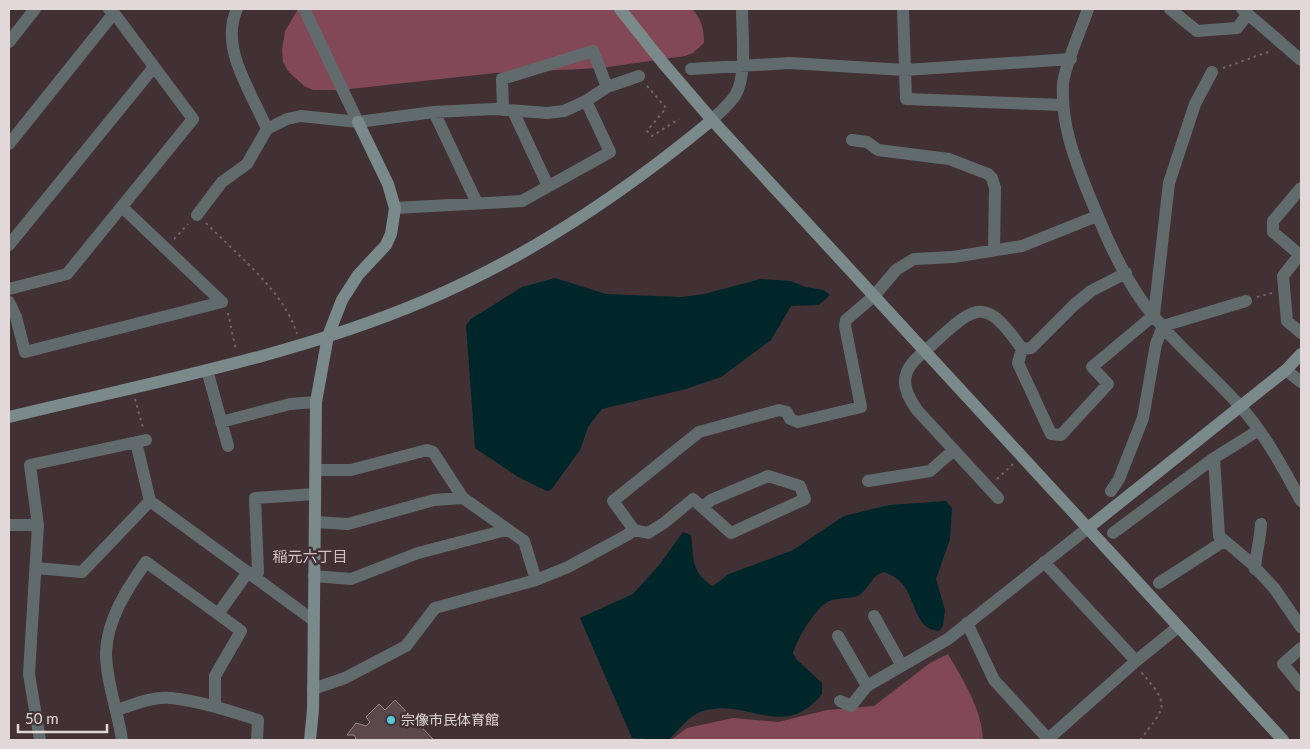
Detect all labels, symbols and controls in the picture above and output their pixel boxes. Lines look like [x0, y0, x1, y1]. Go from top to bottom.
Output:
district label: 稲元六丁目 [272, 547, 348, 565]
scale bar [18, 702, 106, 734]
text: 50 m [25, 709, 59, 727]
place label: 宗像市民体育館 [401, 711, 499, 728]
marker: 宗像市民体育館 [385, 714, 397, 726]

